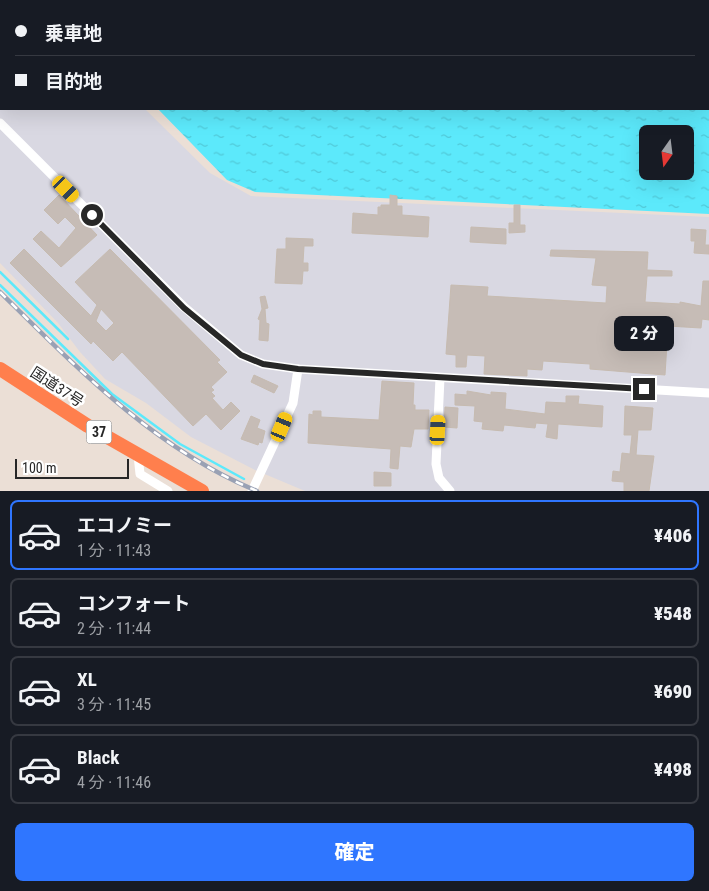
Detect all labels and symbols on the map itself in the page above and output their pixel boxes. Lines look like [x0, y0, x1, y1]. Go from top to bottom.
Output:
north arrow [639, 125, 694, 180]
car [50, 173, 81, 205]
route start [81, 204, 103, 226]
callout: 2 分 [614, 316, 674, 352]
street label: 国道37号 [27, 363, 87, 411]
route end [633, 378, 655, 400]
car [269, 410, 294, 444]
car [429, 415, 446, 445]
road number: 37 [86, 421, 112, 444]
scale bar [15, 456, 129, 479]

